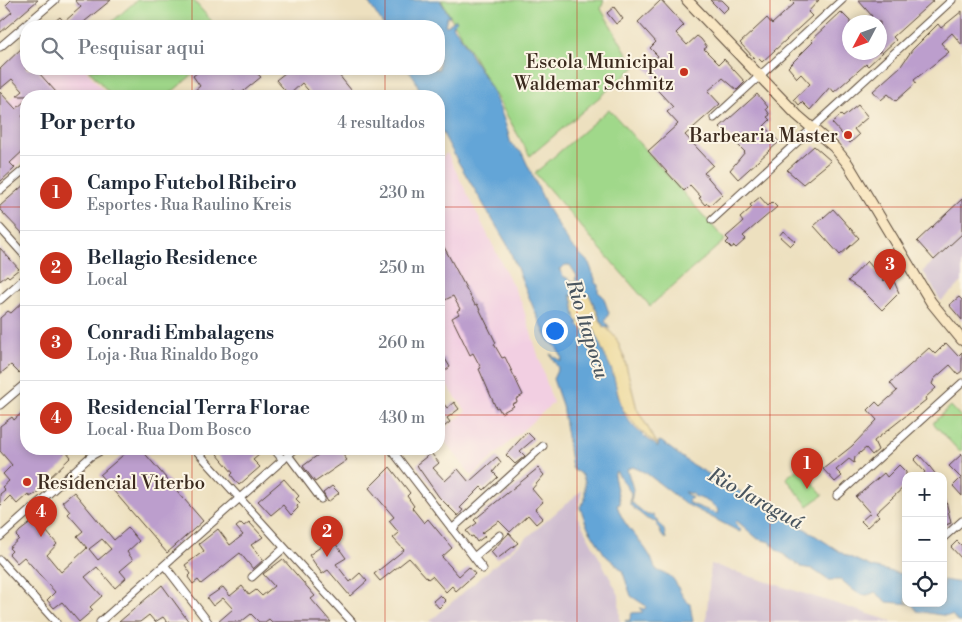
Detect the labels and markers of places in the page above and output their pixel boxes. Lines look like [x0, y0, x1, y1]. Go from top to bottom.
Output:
place label: Escola Municipal Waldemar Schmitz [513, 50, 674, 96]
marker: Escola Municipal Waldemar Schmitz [678, 66, 690, 78]
place label: Barbearia Master [688, 124, 838, 148]
marker: Barbearia Master [842, 129, 854, 141]
pin: 3 [874, 249, 906, 290]
pin: 1 [791, 448, 823, 489]
place label: Residencial Viterbo [37, 471, 205, 495]
marker: Residencial Viterbo [21, 476, 33, 488]
pin: 4 [25, 496, 57, 537]
pin: 2 [311, 516, 343, 557]

